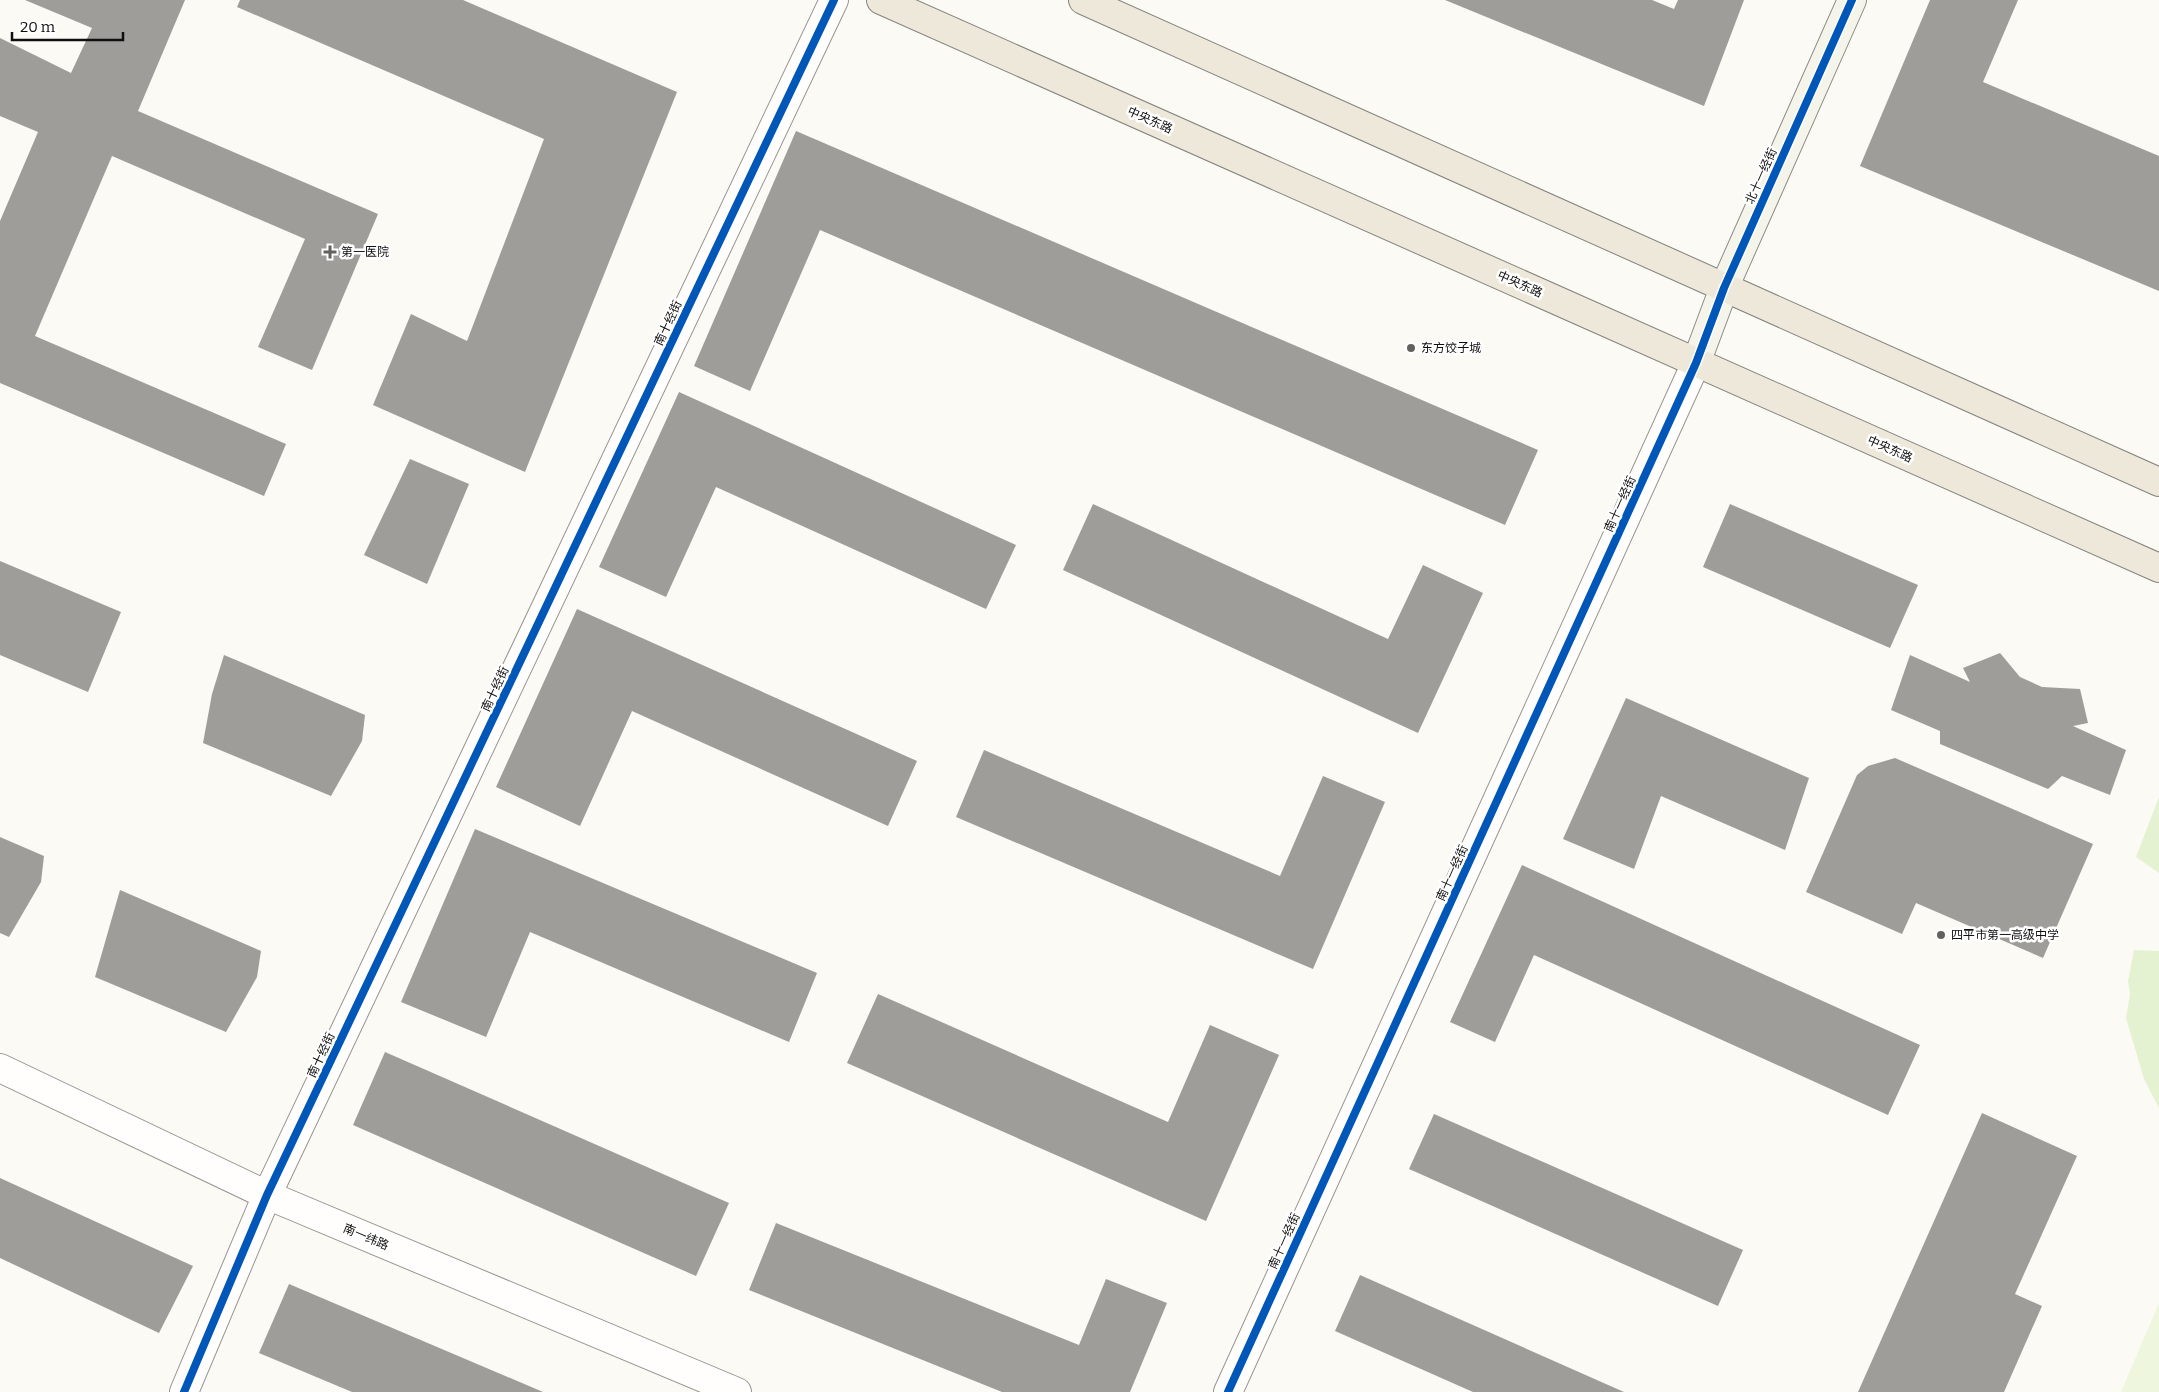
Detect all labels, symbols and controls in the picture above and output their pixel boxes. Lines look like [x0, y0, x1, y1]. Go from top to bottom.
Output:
scale bar [12, 10, 124, 42]
text: 20 m [20, 18, 56, 36]
street label: 中央东路 [1125, 104, 1175, 136]
street label: 北十一经街 [1742, 146, 1780, 206]
marker: 第一医院 [323, 245, 337, 259]
place label: 第一医院 [341, 245, 389, 259]
street label: 中央东路 [1495, 268, 1545, 300]
street label: 南十经街 [652, 298, 684, 348]
place label: 东方饺子城 [1421, 341, 1481, 355]
marker: 东方饺子城 [1405, 342, 1417, 354]
street label: 中央东路 [1865, 433, 1915, 465]
street label: 南十一经街 [1601, 474, 1639, 534]
street label: 南十经街 [479, 664, 511, 714]
street label: 南十一经街 [1433, 843, 1471, 903]
place label: 四平市第一高级中学 [1951, 928, 2059, 942]
marker: 四平市第一高级中学 [1935, 929, 1947, 941]
street label: 南十经街 [305, 1030, 337, 1080]
street label: 南十一经街 [1265, 1211, 1303, 1271]
street label: 南一纬路 [341, 1221, 391, 1253]

